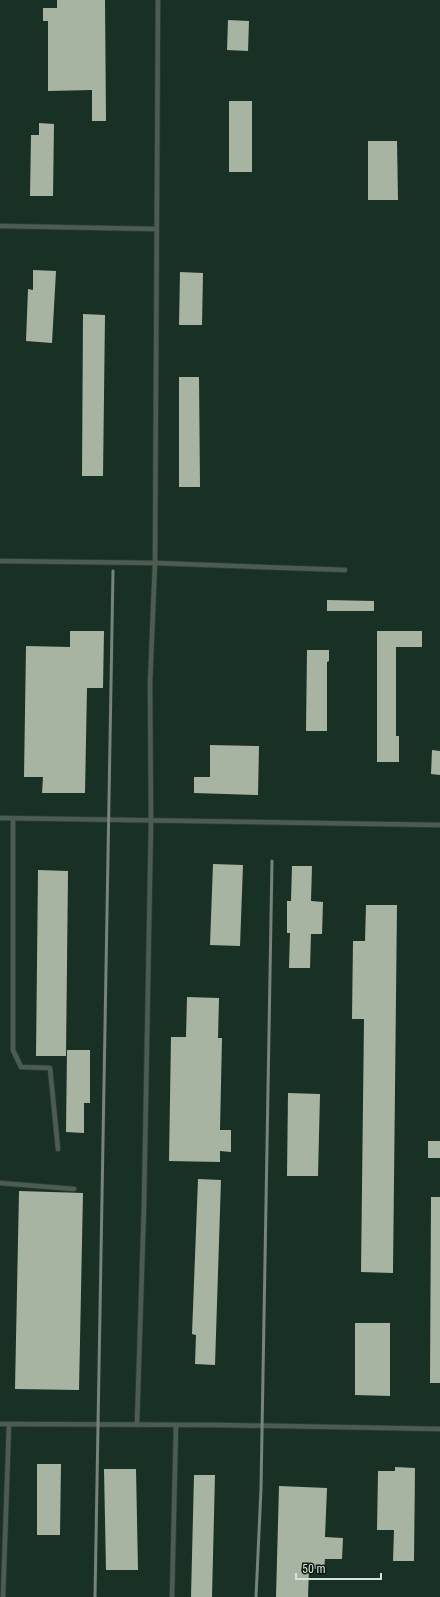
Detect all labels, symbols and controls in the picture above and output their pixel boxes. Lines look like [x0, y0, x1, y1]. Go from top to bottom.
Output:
scale bar [296, 1555, 381, 1581]
text: 50 m [302, 1562, 326, 1576]

